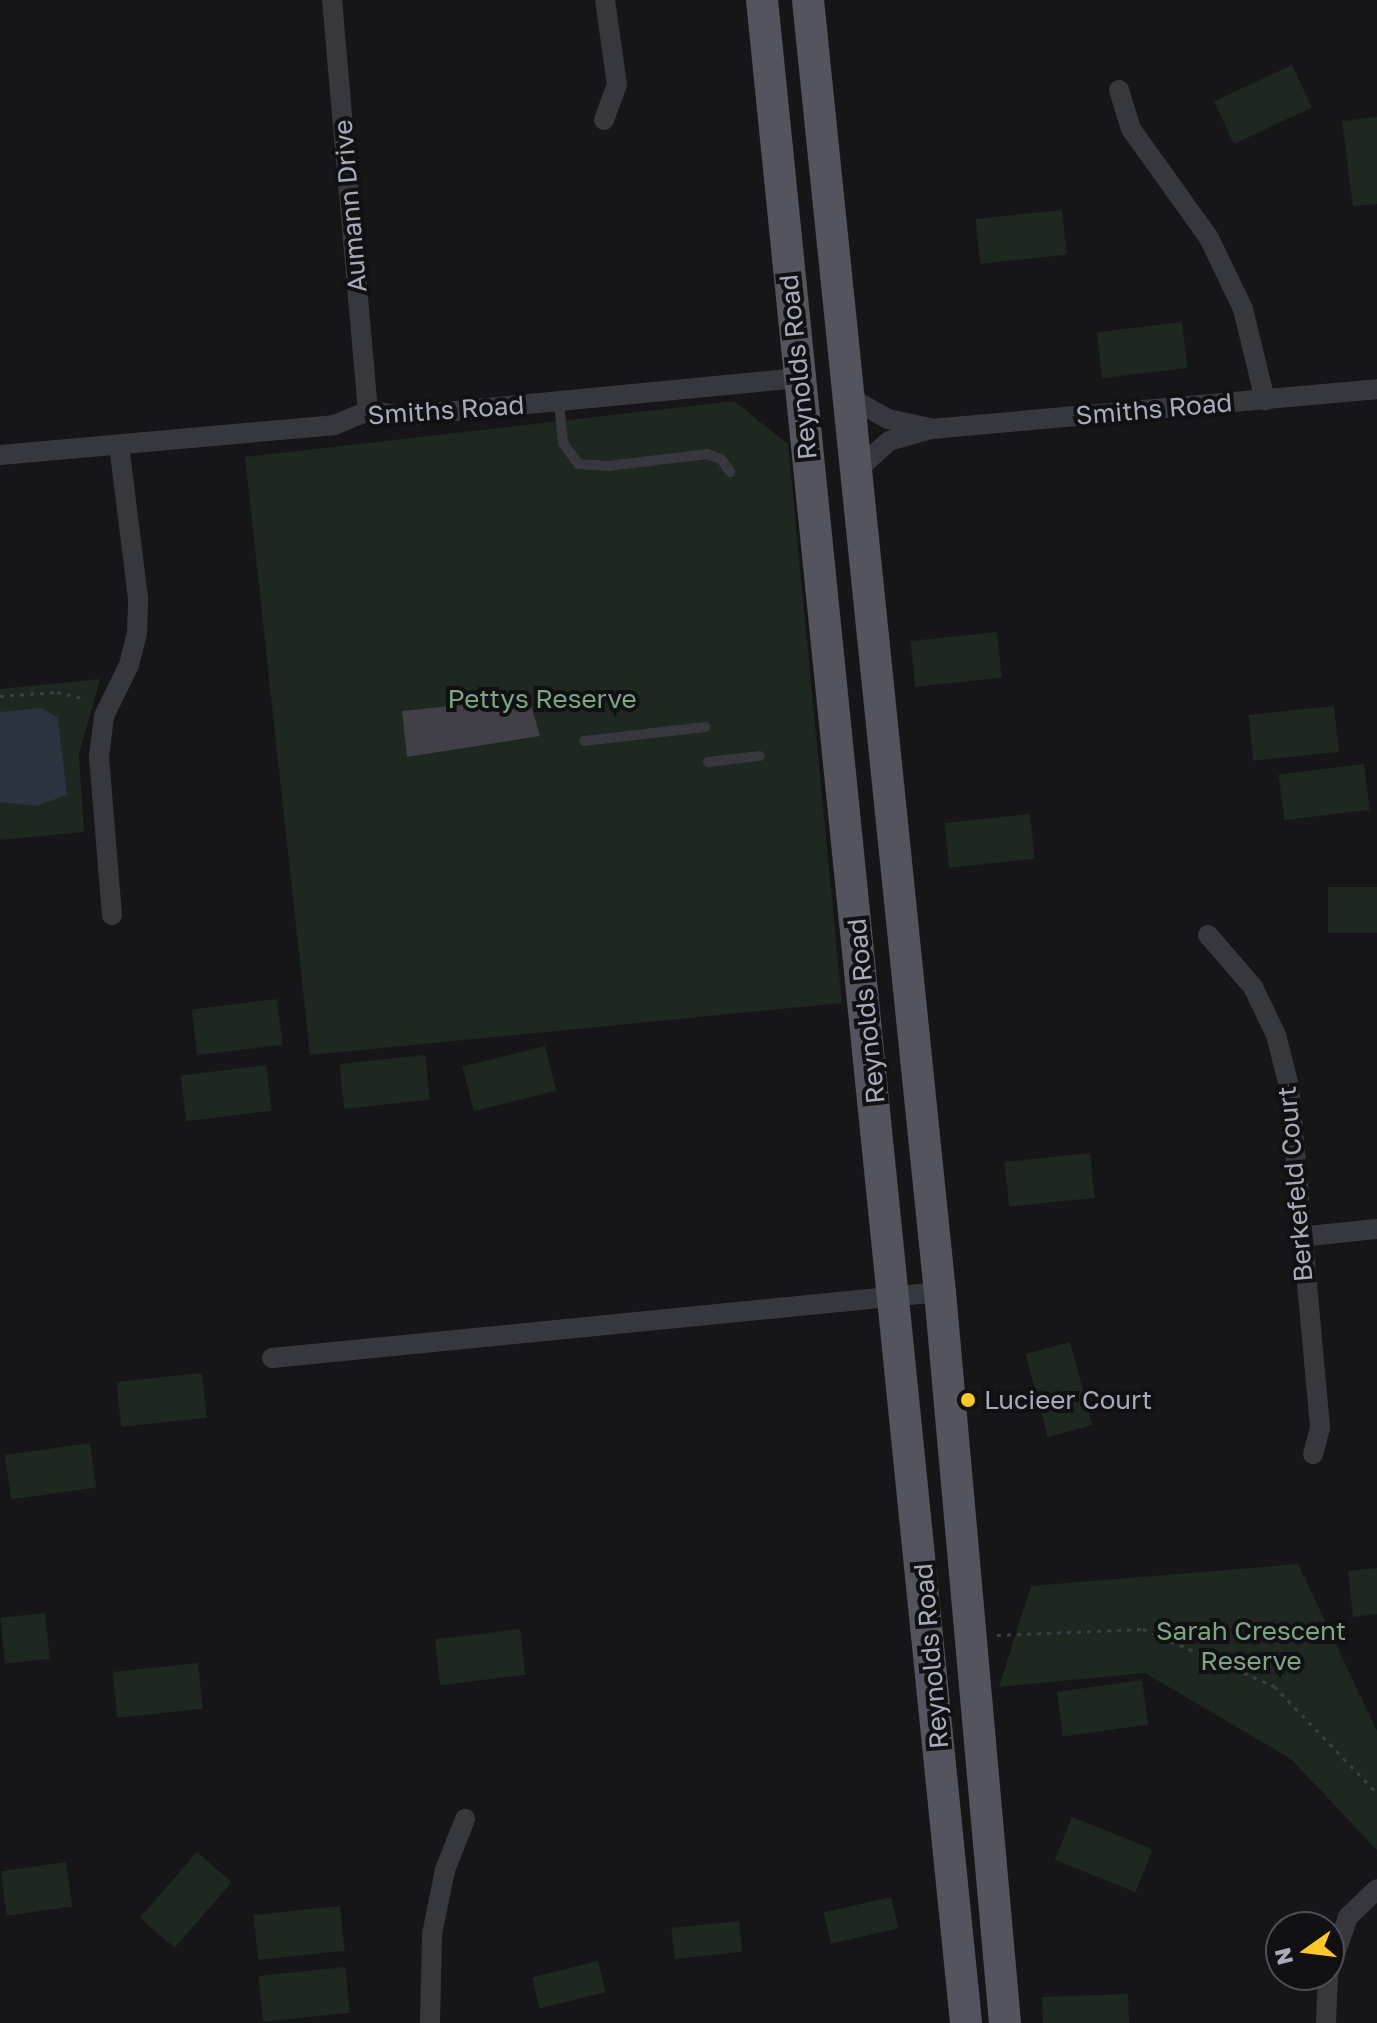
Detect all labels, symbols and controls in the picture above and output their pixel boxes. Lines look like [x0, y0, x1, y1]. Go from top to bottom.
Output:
street label: Aumann Drive [327, 118, 373, 294]
street label: Reynolds Road [773, 273, 823, 461]
street label: Smiths Road [1074, 387, 1234, 431]
street label: Smiths Road [367, 389, 525, 431]
park label: Pettys Reserve [447, 683, 637, 715]
street label: Reynolds Road [841, 917, 891, 1105]
street label: Berkefeld Court [1271, 1085, 1319, 1283]
place label: Lucieer Court [984, 1384, 1152, 1416]
marker: Lucieer Court [959, 1391, 977, 1409]
street label: Reynolds Road [907, 1562, 955, 1750]
park label: Sarah Crescent Reserve [1156, 1615, 1346, 1676]
north arrow [1265, 1911, 1345, 1991]
text: N [1268, 1945, 1298, 1968]

